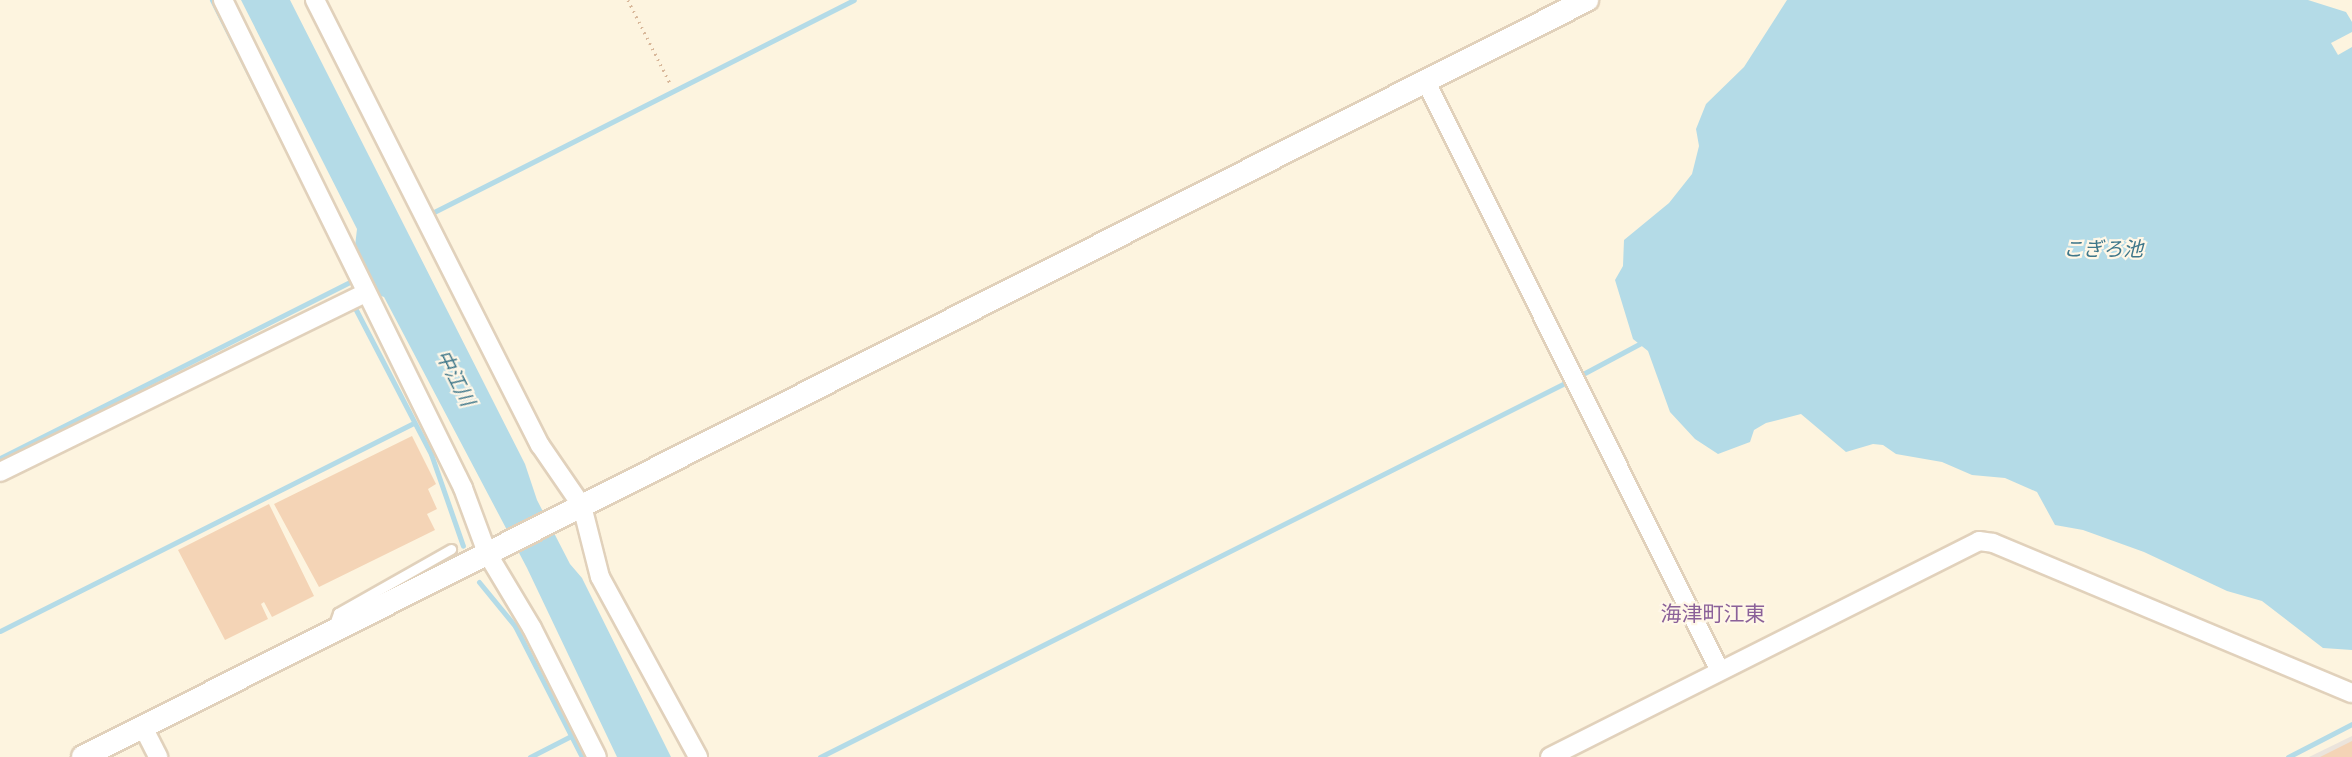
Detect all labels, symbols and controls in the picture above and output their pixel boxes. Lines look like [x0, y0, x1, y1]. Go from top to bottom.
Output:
water label: こぎろ池 [2063, 237, 2143, 261]
water label: 中江川 [431, 346, 479, 410]
district label: 海津町江東 [1661, 601, 1765, 627]

